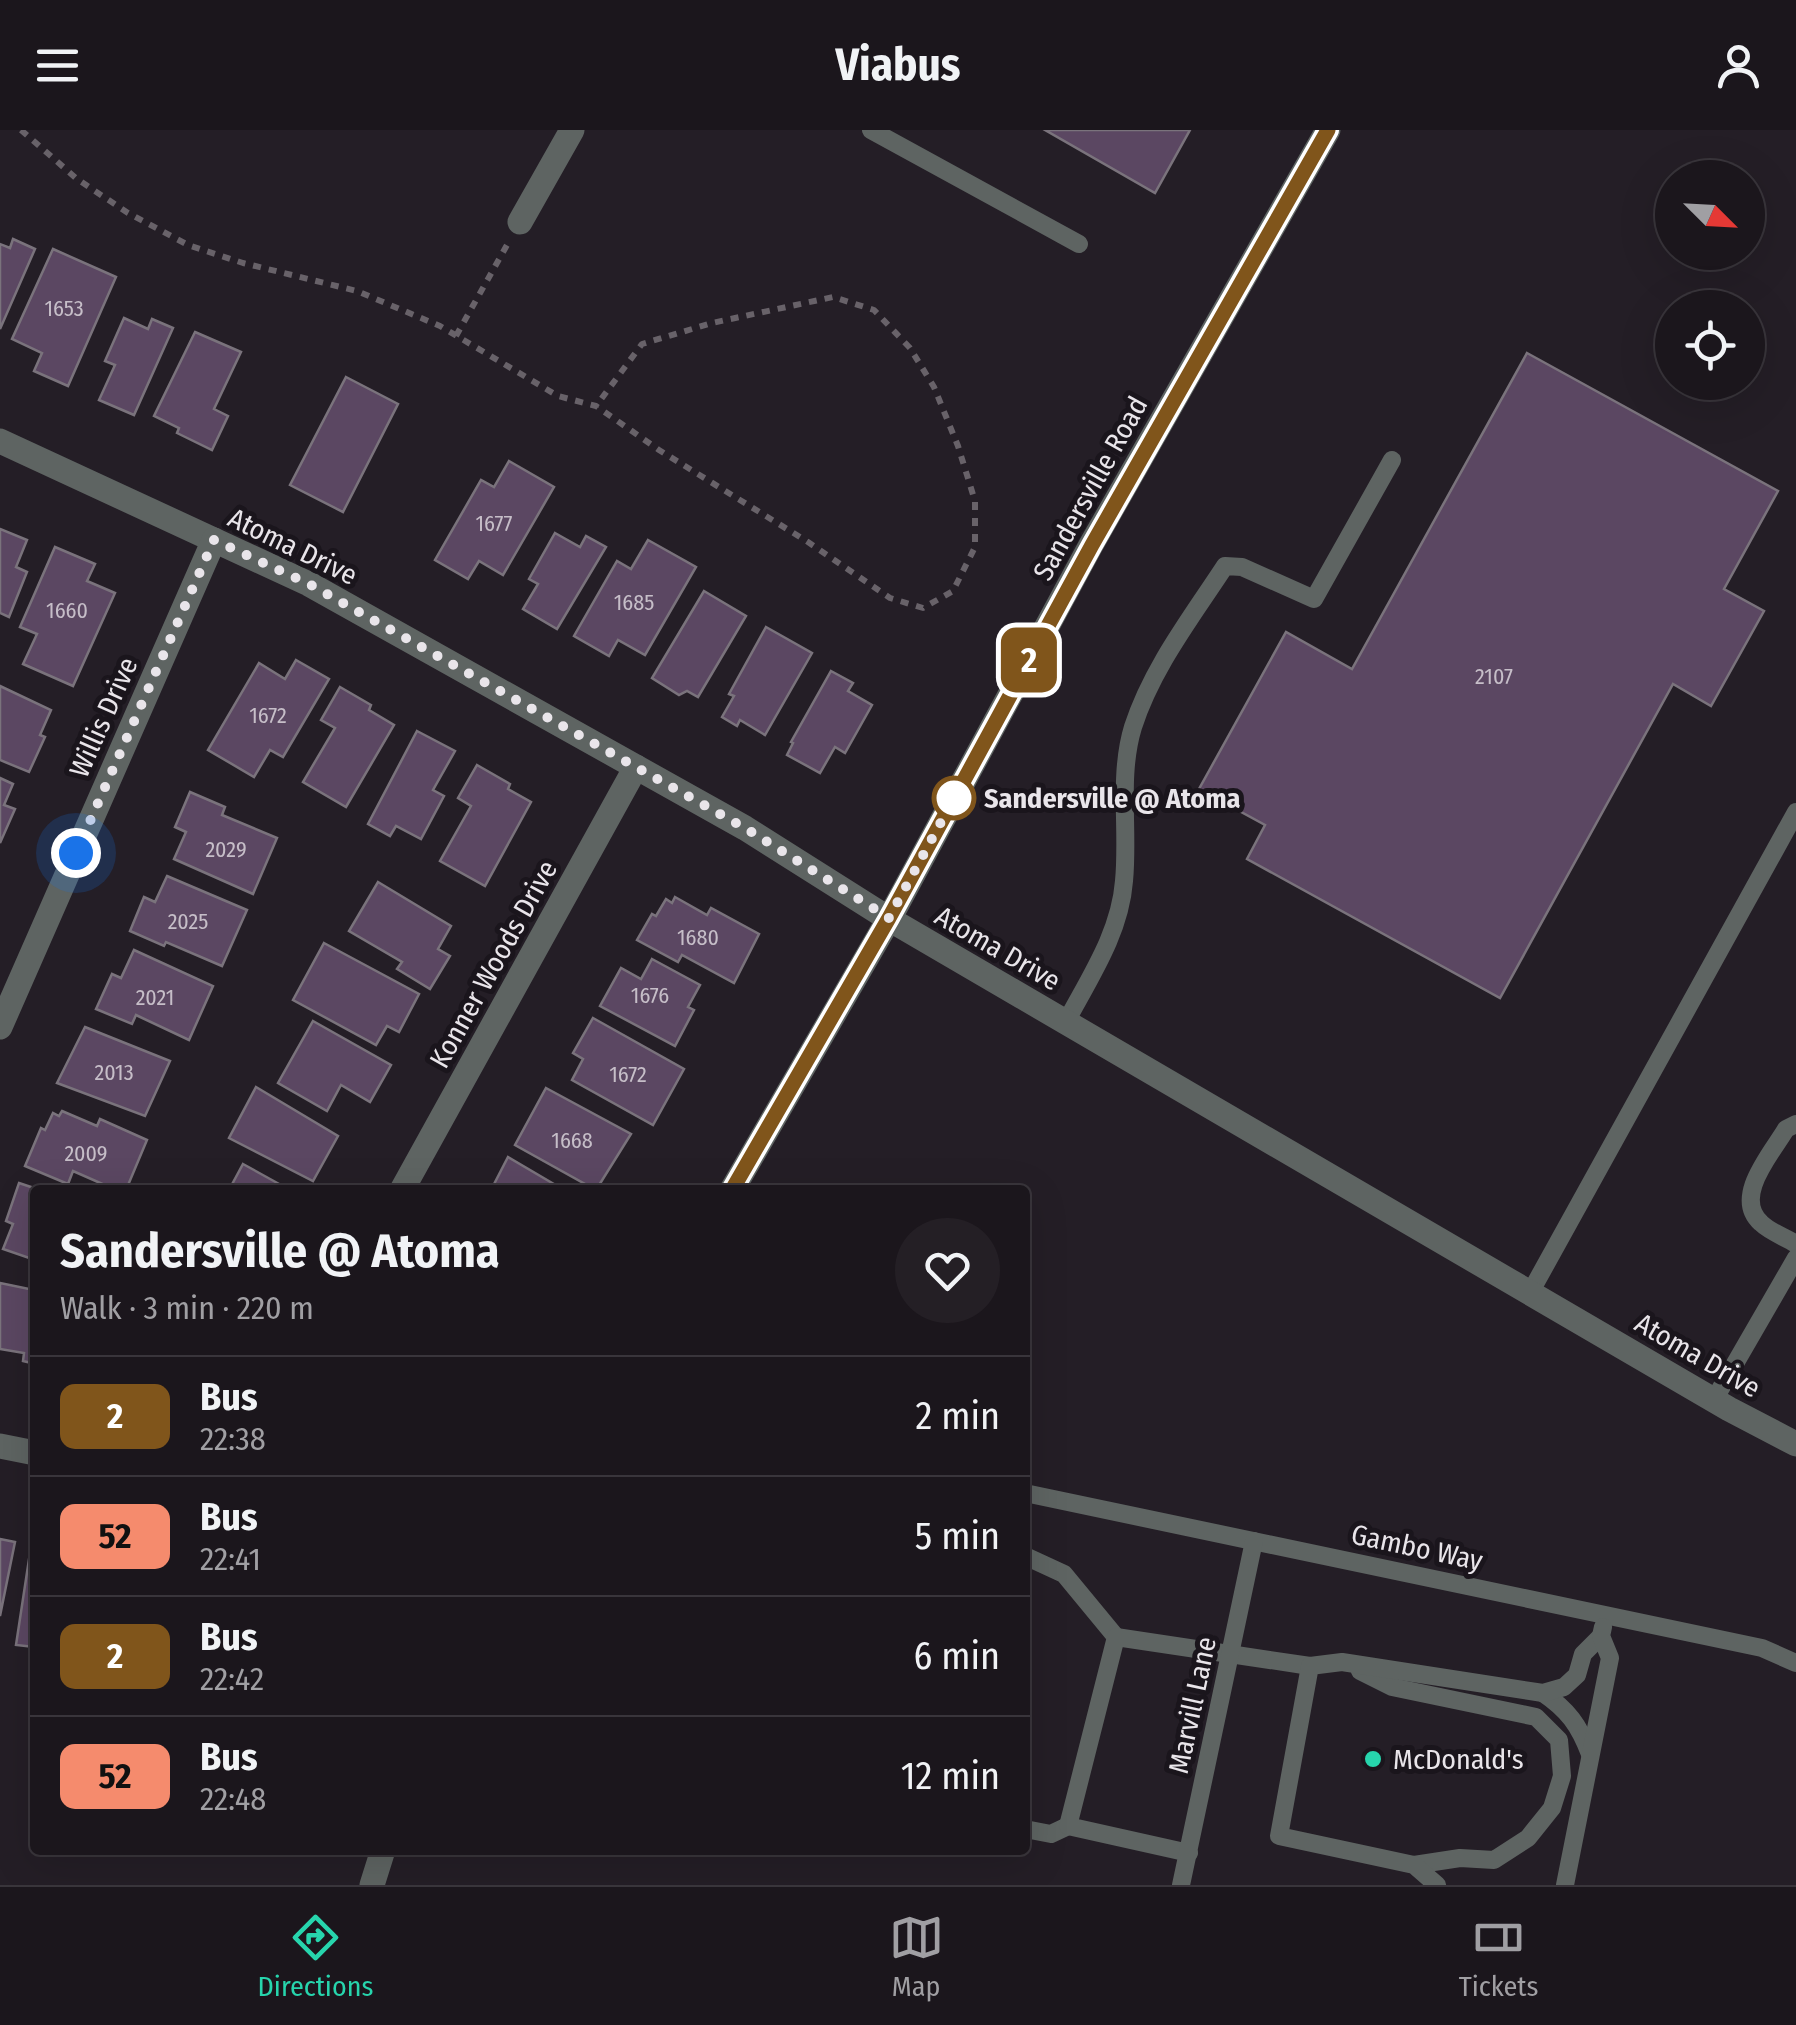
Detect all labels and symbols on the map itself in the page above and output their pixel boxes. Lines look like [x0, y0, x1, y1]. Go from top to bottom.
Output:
north arrow [1655, 160, 1765, 270]
house number: 1653 [44, 295, 84, 322]
street label: Sandersville Road [1026, 391, 1155, 586]
street label: Atoma Drive [223, 501, 363, 592]
house number: 1677 [476, 510, 513, 537]
house number: 1685 [614, 589, 654, 616]
house number: 1660 [46, 597, 88, 624]
line badge: 2 [996, 628, 1062, 692]
street label: Willis Drive [62, 652, 144, 782]
house number: 2107 [1475, 663, 1513, 690]
house number: 1672 [249, 702, 287, 729]
marker: Sandersville @ Atoma [933, 777, 975, 819]
place label: Sandersville @ Atoma [984, 782, 1241, 815]
your location [51, 828, 101, 878]
house number: 2029 [205, 836, 247, 863]
street label: Konner Woods Drive [423, 855, 564, 1074]
street label: Atoma Drive [929, 899, 1066, 998]
house number: 2025 [168, 908, 208, 935]
house number: 1680 [677, 924, 719, 951]
house number: 1676 [631, 982, 669, 1009]
house number: 2021 [136, 984, 174, 1011]
house number: 2013 [94, 1059, 134, 1086]
house number: 1672 [609, 1061, 647, 1088]
house number: 1668 [551, 1127, 593, 1154]
house number: 2009 [64, 1140, 108, 1167]
street label: Atoma Drive [1629, 1306, 1766, 1405]
street label: Gambo Way [1348, 1517, 1486, 1578]
street label: Marvill Lane [1162, 1634, 1223, 1776]
place label: McDonald's [1393, 1743, 1524, 1776]
marker: McDonald's [1362, 1748, 1384, 1770]

